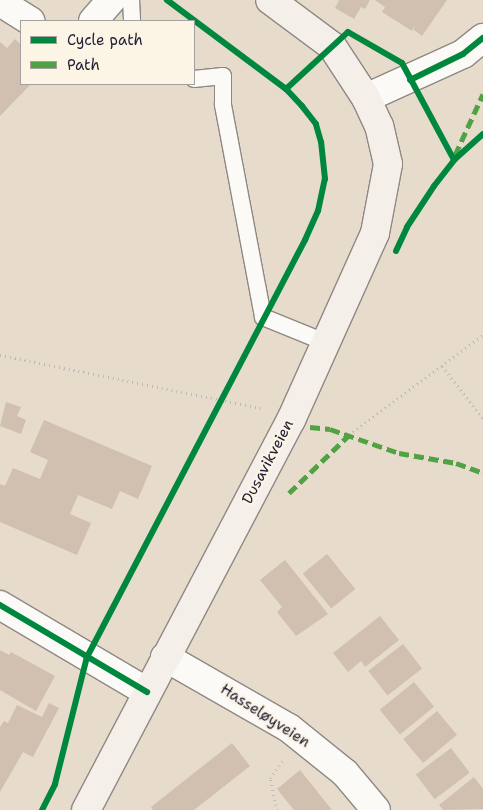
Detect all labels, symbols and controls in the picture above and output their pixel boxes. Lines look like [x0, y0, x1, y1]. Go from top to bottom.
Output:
legend [20, 20, 195, 85]
text: Cycle path [67, 30, 143, 50]
text: Path [67, 55, 100, 75]
street label: Dusavikveien [238, 417, 298, 507]
street label: Hasseløyveien [217, 680, 313, 752]

